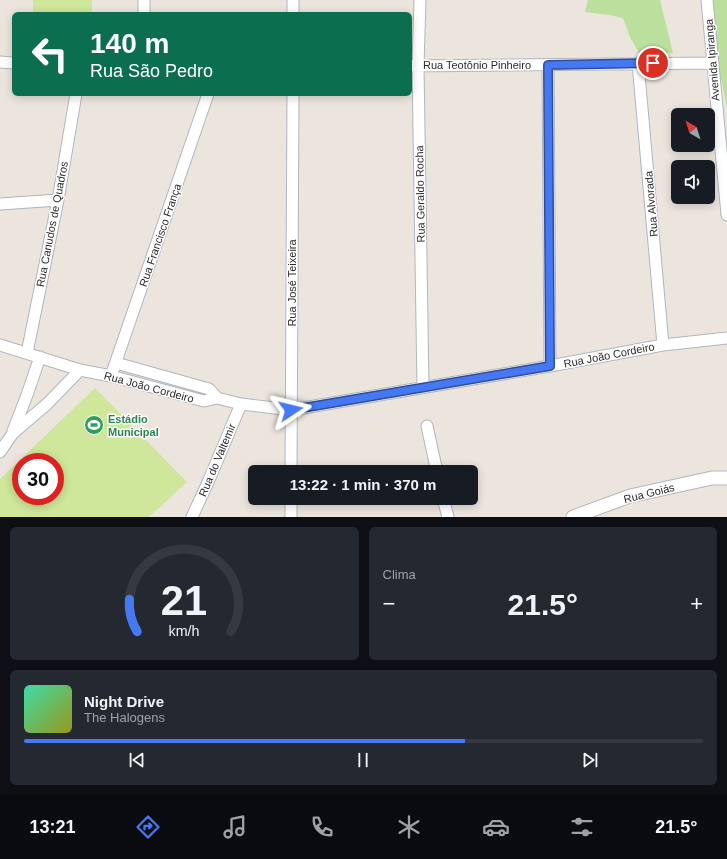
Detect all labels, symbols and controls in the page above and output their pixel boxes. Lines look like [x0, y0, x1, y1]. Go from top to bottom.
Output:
street label: Avenida Ipiranga [702, 18, 722, 102]
icon: left [24, 28, 76, 80]
text: 140 m [90, 28, 169, 59]
pin [636, 46, 670, 80]
icon: arrive [642, 52, 664, 74]
street label: Rua Teotônio Pinheiro [423, 59, 531, 71]
text: Rua São Pedro [90, 61, 213, 81]
north arrow [671, 108, 715, 152]
map controls [671, 108, 715, 204]
street label: Rua Geraldo Rocha [413, 144, 427, 243]
street label: Rua Canudos de Quadros [34, 160, 70, 288]
button: sound [671, 160, 715, 204]
street label: Rua Alvorada [642, 170, 660, 237]
street label: Rua Francisco França [137, 181, 184, 288]
street label: Rua José Teixeira [286, 239, 298, 327]
street label: Rua João Cordeiro [563, 340, 655, 370]
street label: Rua João Cordeiro [103, 369, 195, 405]
position arrow [270, 389, 312, 431]
place label: Estádio Municipal [108, 413, 159, 438]
sports icon: Estádio Municipal [83, 414, 105, 436]
street label: Rua do Valtemir [196, 421, 238, 498]
speed limit sign: 30 [12, 453, 64, 505]
text: 13:22 · 1 min · 370 m [290, 476, 436, 493]
street label: Rua Goiás [622, 481, 676, 505]
text: Clima [383, 567, 416, 582]
text: 21 [161, 576, 207, 623]
text: 21.5° [508, 588, 578, 621]
text: − [383, 591, 395, 616]
text: + [690, 591, 703, 616]
text: km/h [169, 622, 200, 638]
text: Night Drive [84, 693, 164, 710]
text: The Halogens [84, 710, 165, 725]
icon: previous [126, 749, 148, 771]
icon: pause [352, 749, 374, 771]
icon: next [579, 749, 601, 771]
icon: directions [134, 813, 162, 841]
icon: music [221, 813, 249, 841]
icon: phone [308, 813, 336, 841]
icon: climate [395, 813, 423, 841]
icon: car [482, 813, 510, 841]
icon: filters [568, 813, 596, 841]
text: 13:21 [29, 817, 75, 837]
text: 21.5° [655, 817, 697, 837]

